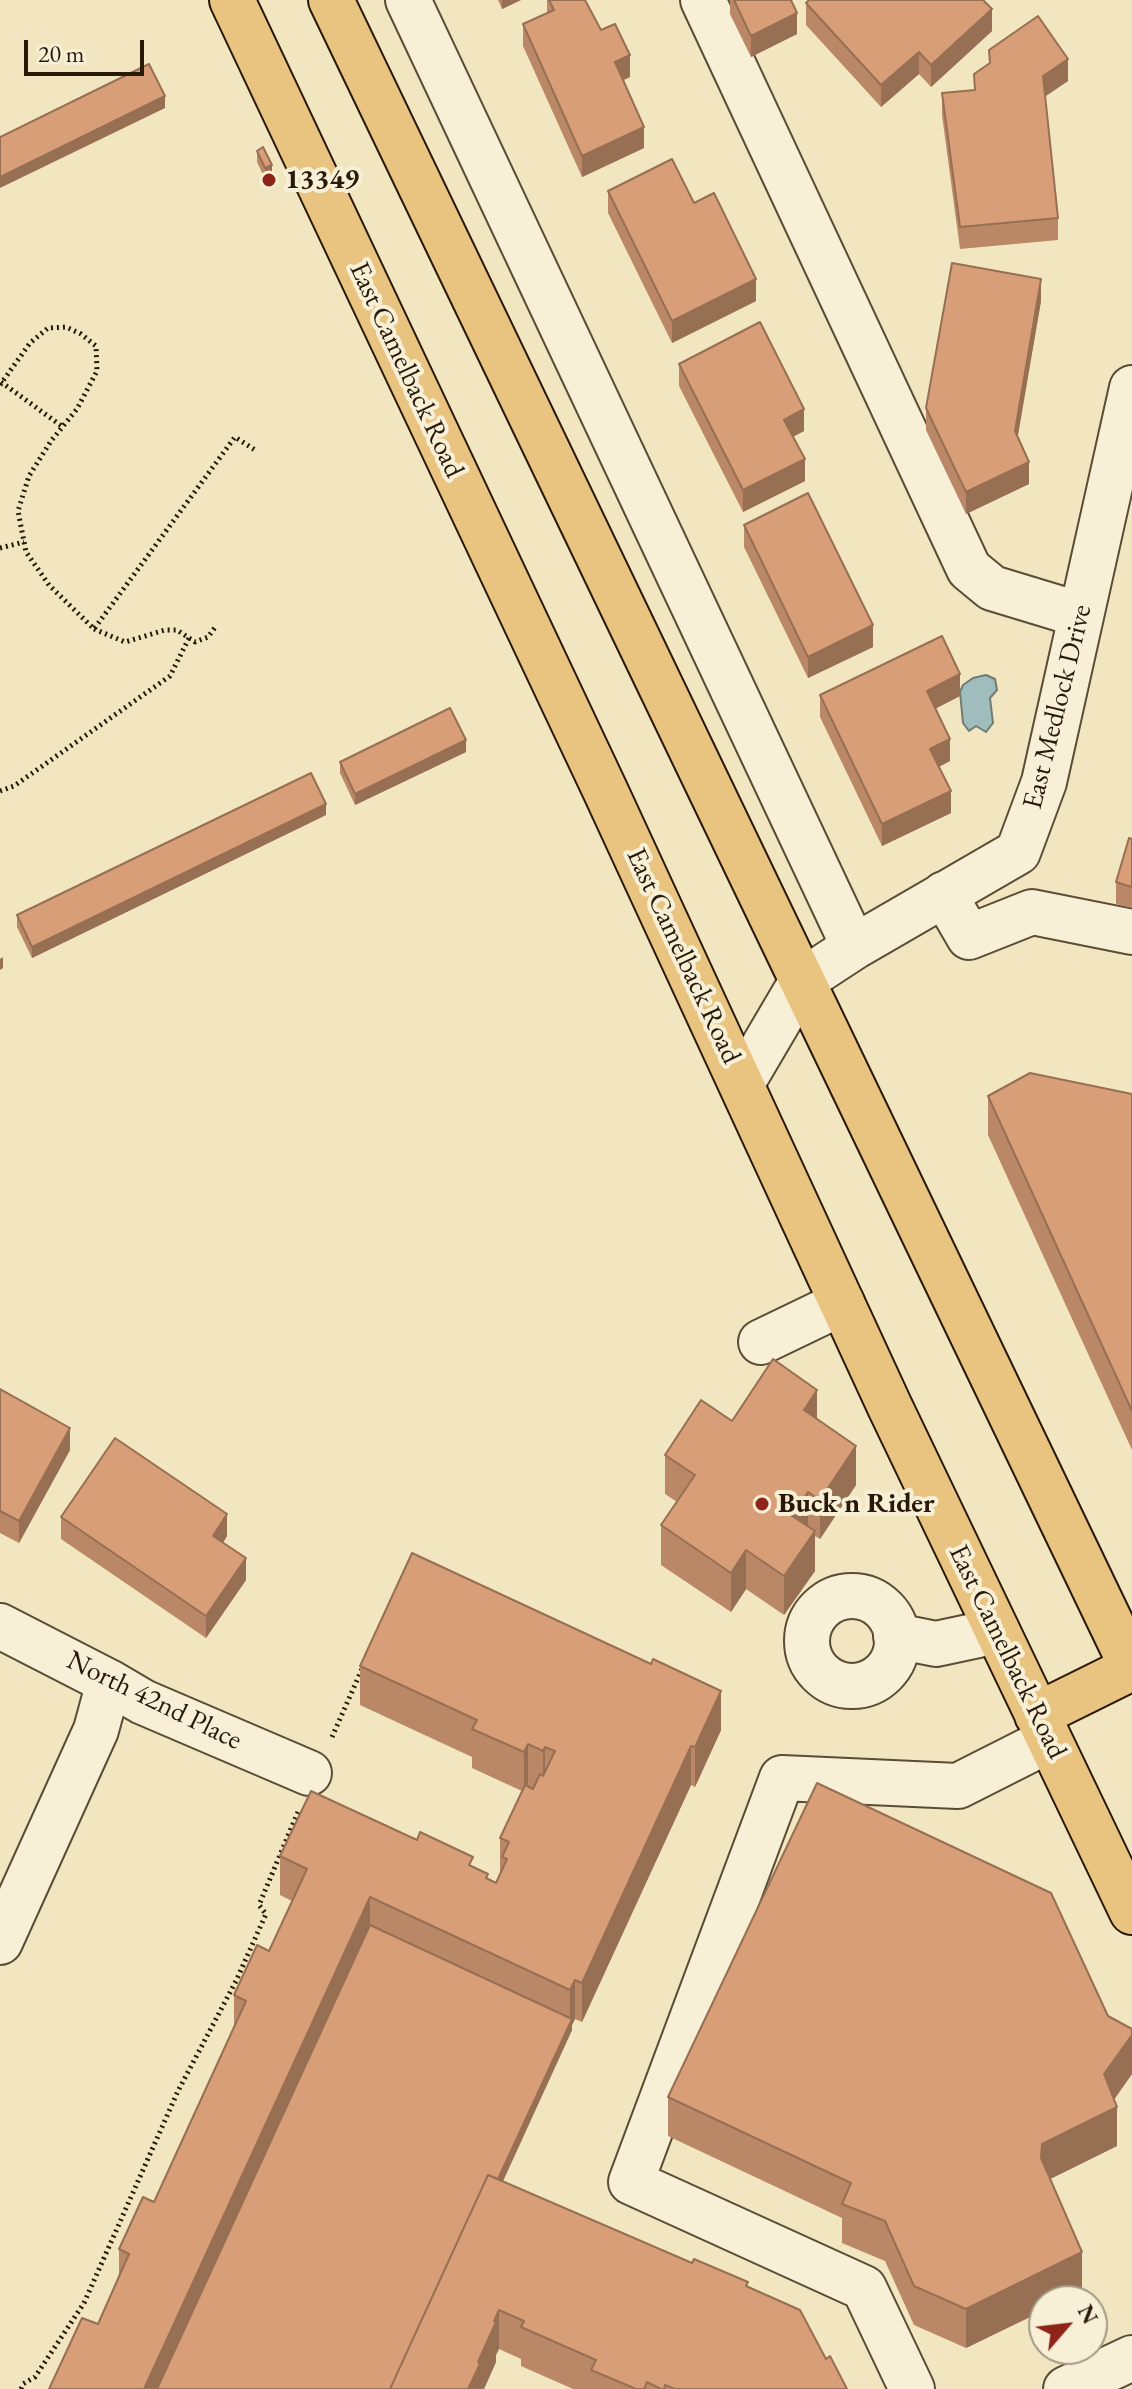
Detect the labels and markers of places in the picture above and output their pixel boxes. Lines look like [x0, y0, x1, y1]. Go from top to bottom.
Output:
place label: 13349 [285, 163, 359, 197]
marker: 13349 [260, 171, 278, 189]
place label: Buck n Rider [778, 1487, 934, 1521]
marker: Buck n Rider [753, 1495, 771, 1513]

